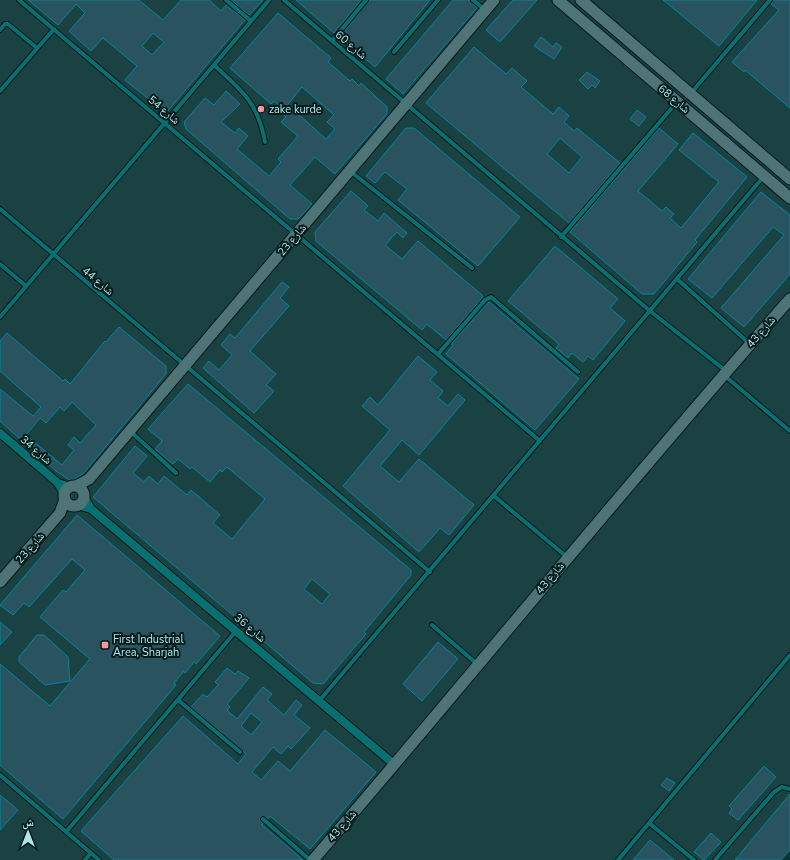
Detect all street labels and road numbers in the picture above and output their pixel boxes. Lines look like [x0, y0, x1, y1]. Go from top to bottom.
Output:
street label: شارع 60 [332, 27, 370, 63]
street label: شارع 68 [655, 81, 693, 117]
street label: شارع 54 [145, 92, 183, 128]
street label: شارع 23 [274, 221, 310, 259]
street label: شارع 44 [79, 263, 117, 299]
street label: شارع 43 [743, 313, 779, 351]
street label: شارع 34 [17, 432, 55, 468]
street label: شارع 23 [12, 529, 48, 567]
street label: شارع 43 [532, 559, 568, 597]
street label: شارع 36 [231, 610, 269, 646]
street label: شارع 43 [324, 807, 360, 845]

